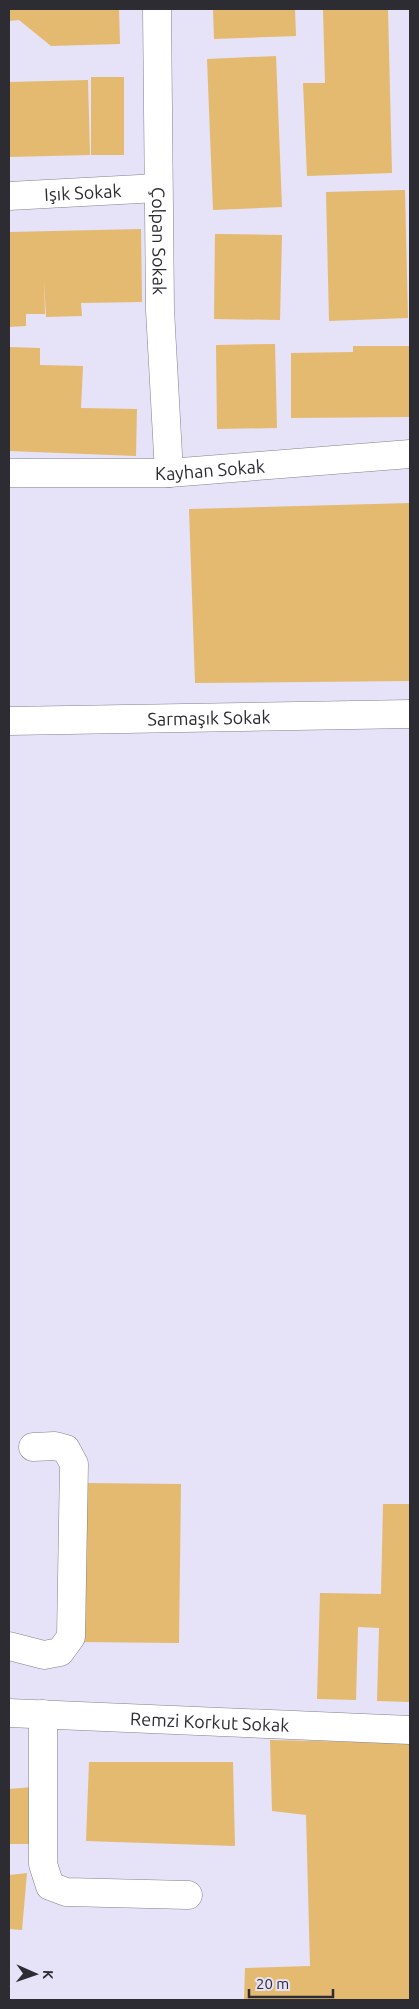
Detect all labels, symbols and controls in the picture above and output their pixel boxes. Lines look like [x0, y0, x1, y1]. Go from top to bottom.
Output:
street label: Işık Sokak [44, 180, 122, 204]
street label: Çolpan Sokak [149, 187, 170, 295]
street label: Kayhan Sokak [155, 455, 266, 483]
street label: Sarmaşık Sokak [147, 706, 271, 729]
street label: Remzi Korkut Sokak [130, 1708, 290, 1735]
north arrow [10, 1949, 60, 1999]
scale bar [249, 1966, 333, 1998]
text: K [40, 1970, 56, 1980]
text: 20 m [256, 1975, 289, 1992]

